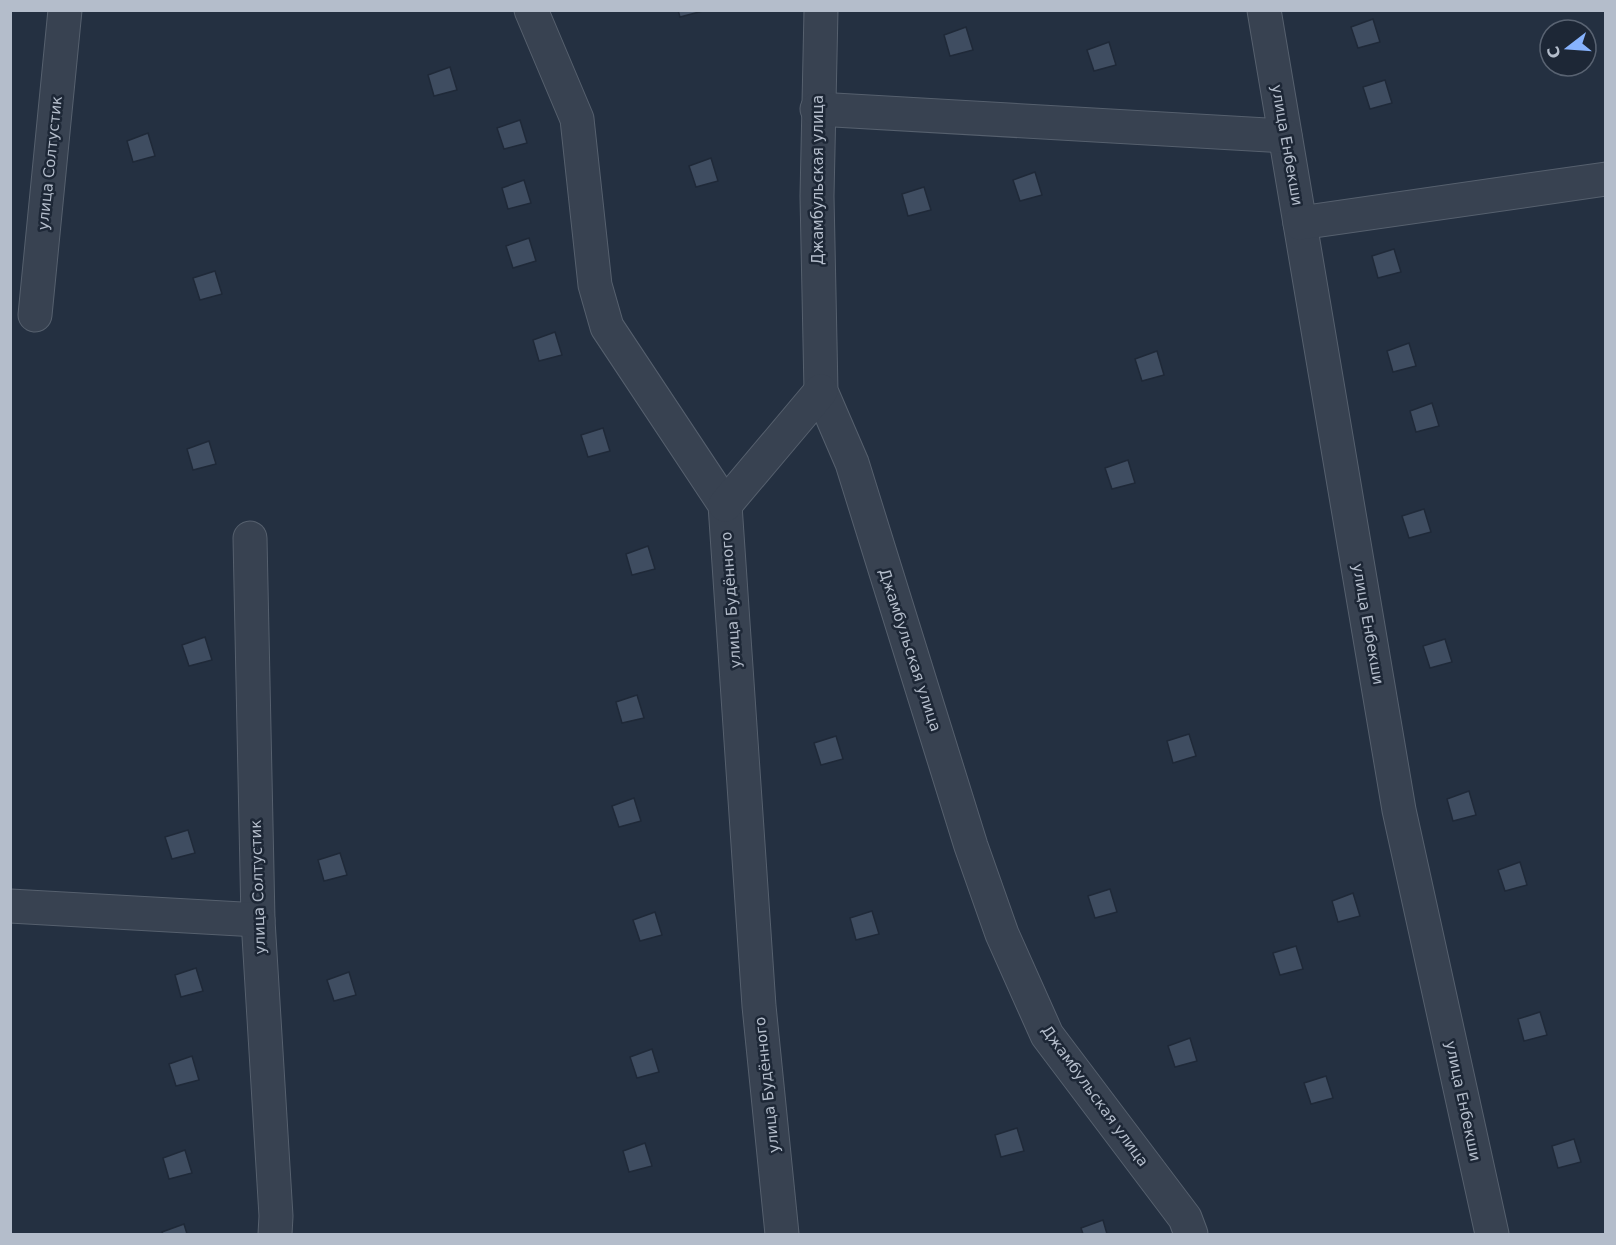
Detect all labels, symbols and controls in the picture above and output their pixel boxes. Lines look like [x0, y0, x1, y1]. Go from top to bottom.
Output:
north arrow [1538, 18, 1598, 78]
text: С [1543, 44, 1565, 61]
street label: улица Енбекши [1267, 83, 1307, 207]
street label: улица Солтустик [34, 95, 66, 231]
street label: Джамбульская улица [809, 95, 827, 265]
street label: улица Будённого [717, 531, 745, 669]
street label: улица Енбекши [1348, 562, 1388, 686]
street label: Джамбульская улица [875, 566, 945, 734]
street label: улица Солтустик [247, 819, 269, 955]
street label: улица Будённого [751, 1016, 783, 1154]
street label: Джамбульская улица [1038, 1022, 1152, 1170]
street label: улица Енбекши [1441, 1039, 1485, 1163]

